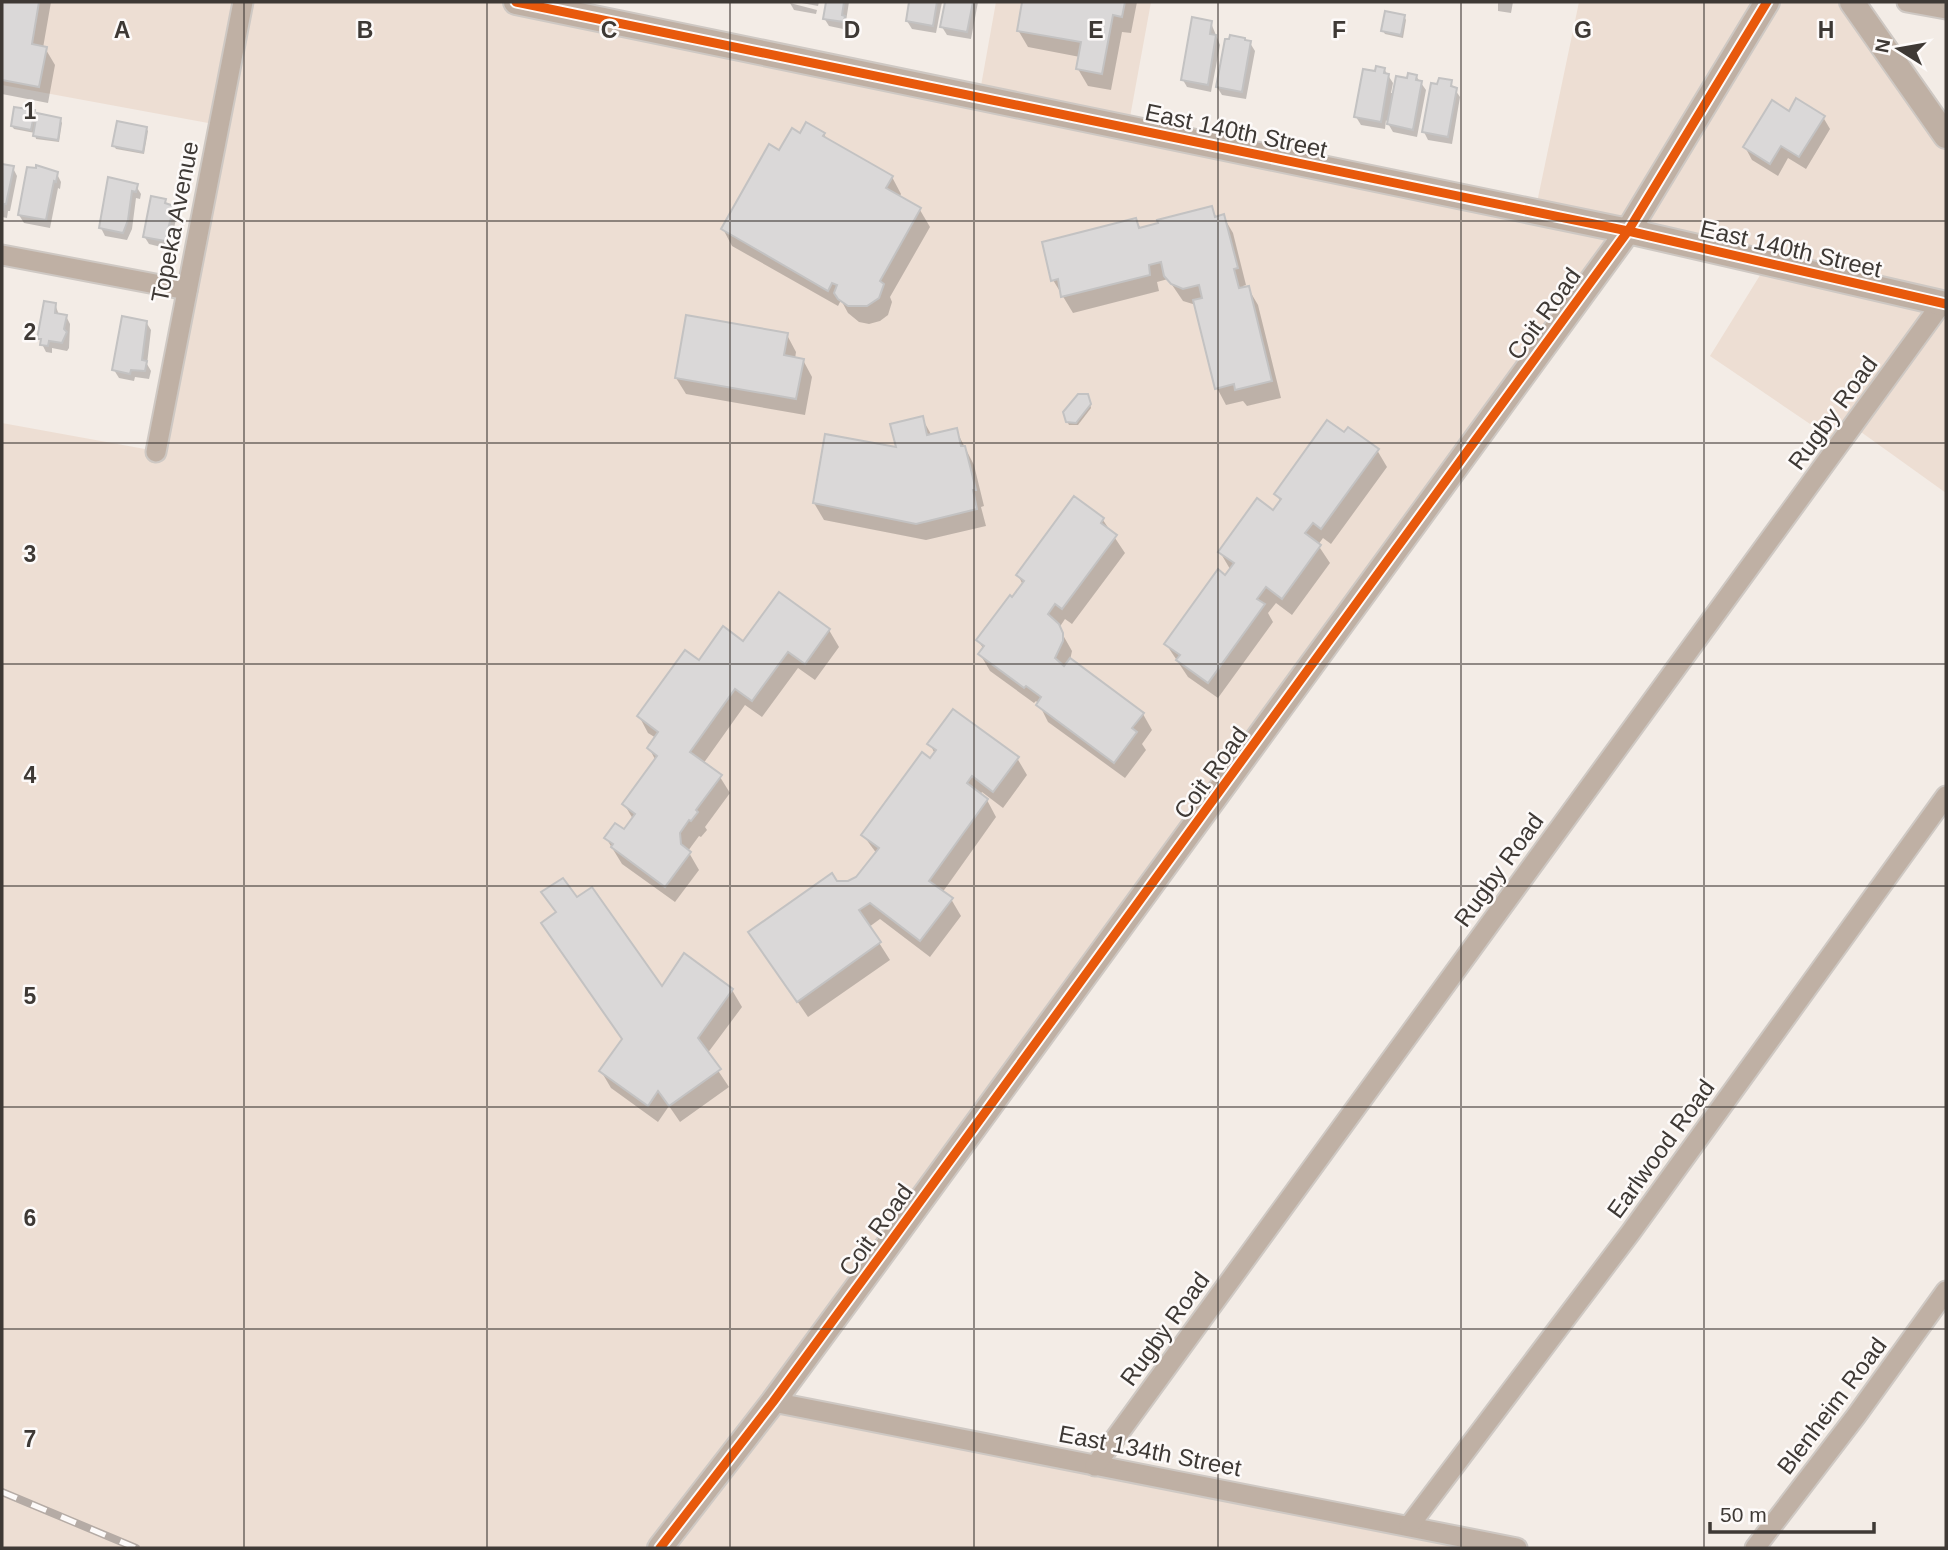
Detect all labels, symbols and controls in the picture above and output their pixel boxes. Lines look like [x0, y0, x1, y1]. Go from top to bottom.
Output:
north arrow [1864, 14, 1934, 84]
text: A [114, 17, 130, 43]
text: B [357, 17, 373, 43]
text: C [601, 17, 617, 43]
text: D [844, 17, 860, 43]
text: E [1088, 17, 1104, 43]
text: F [1332, 17, 1346, 43]
text: G [1574, 17, 1592, 43]
text: H [1818, 17, 1834, 43]
text: N [1871, 37, 1894, 55]
text: 1 [24, 98, 37, 124]
street label: East 140th Street [1143, 98, 1330, 163]
street label: Topeka Avenue [146, 139, 203, 305]
street label: East 140th Street [1698, 214, 1885, 283]
street label: Coit Road [1501, 263, 1586, 365]
text: 2 [24, 319, 36, 345]
street label: Rugby Road [1782, 351, 1883, 475]
text: 3 [24, 541, 36, 567]
street label: Coit Road [1168, 722, 1253, 824]
text: 4 [24, 762, 37, 788]
street label: Rugby Road [1448, 808, 1549, 932]
text: 5 [24, 983, 37, 1009]
street label: Earlwood Road [1601, 1074, 1720, 1223]
street label: Coit Road [833, 1179, 918, 1281]
text: 6 [24, 1205, 36, 1231]
street label: Rugby Road [1114, 1267, 1215, 1391]
street label: Blenheim Road [1771, 1332, 1892, 1479]
street label: East 134th Street [1056, 1420, 1244, 1482]
text: 7 [24, 1426, 36, 1452]
scale bar [1710, 1490, 1874, 1534]
text: 50 m [1720, 1503, 1767, 1526]

